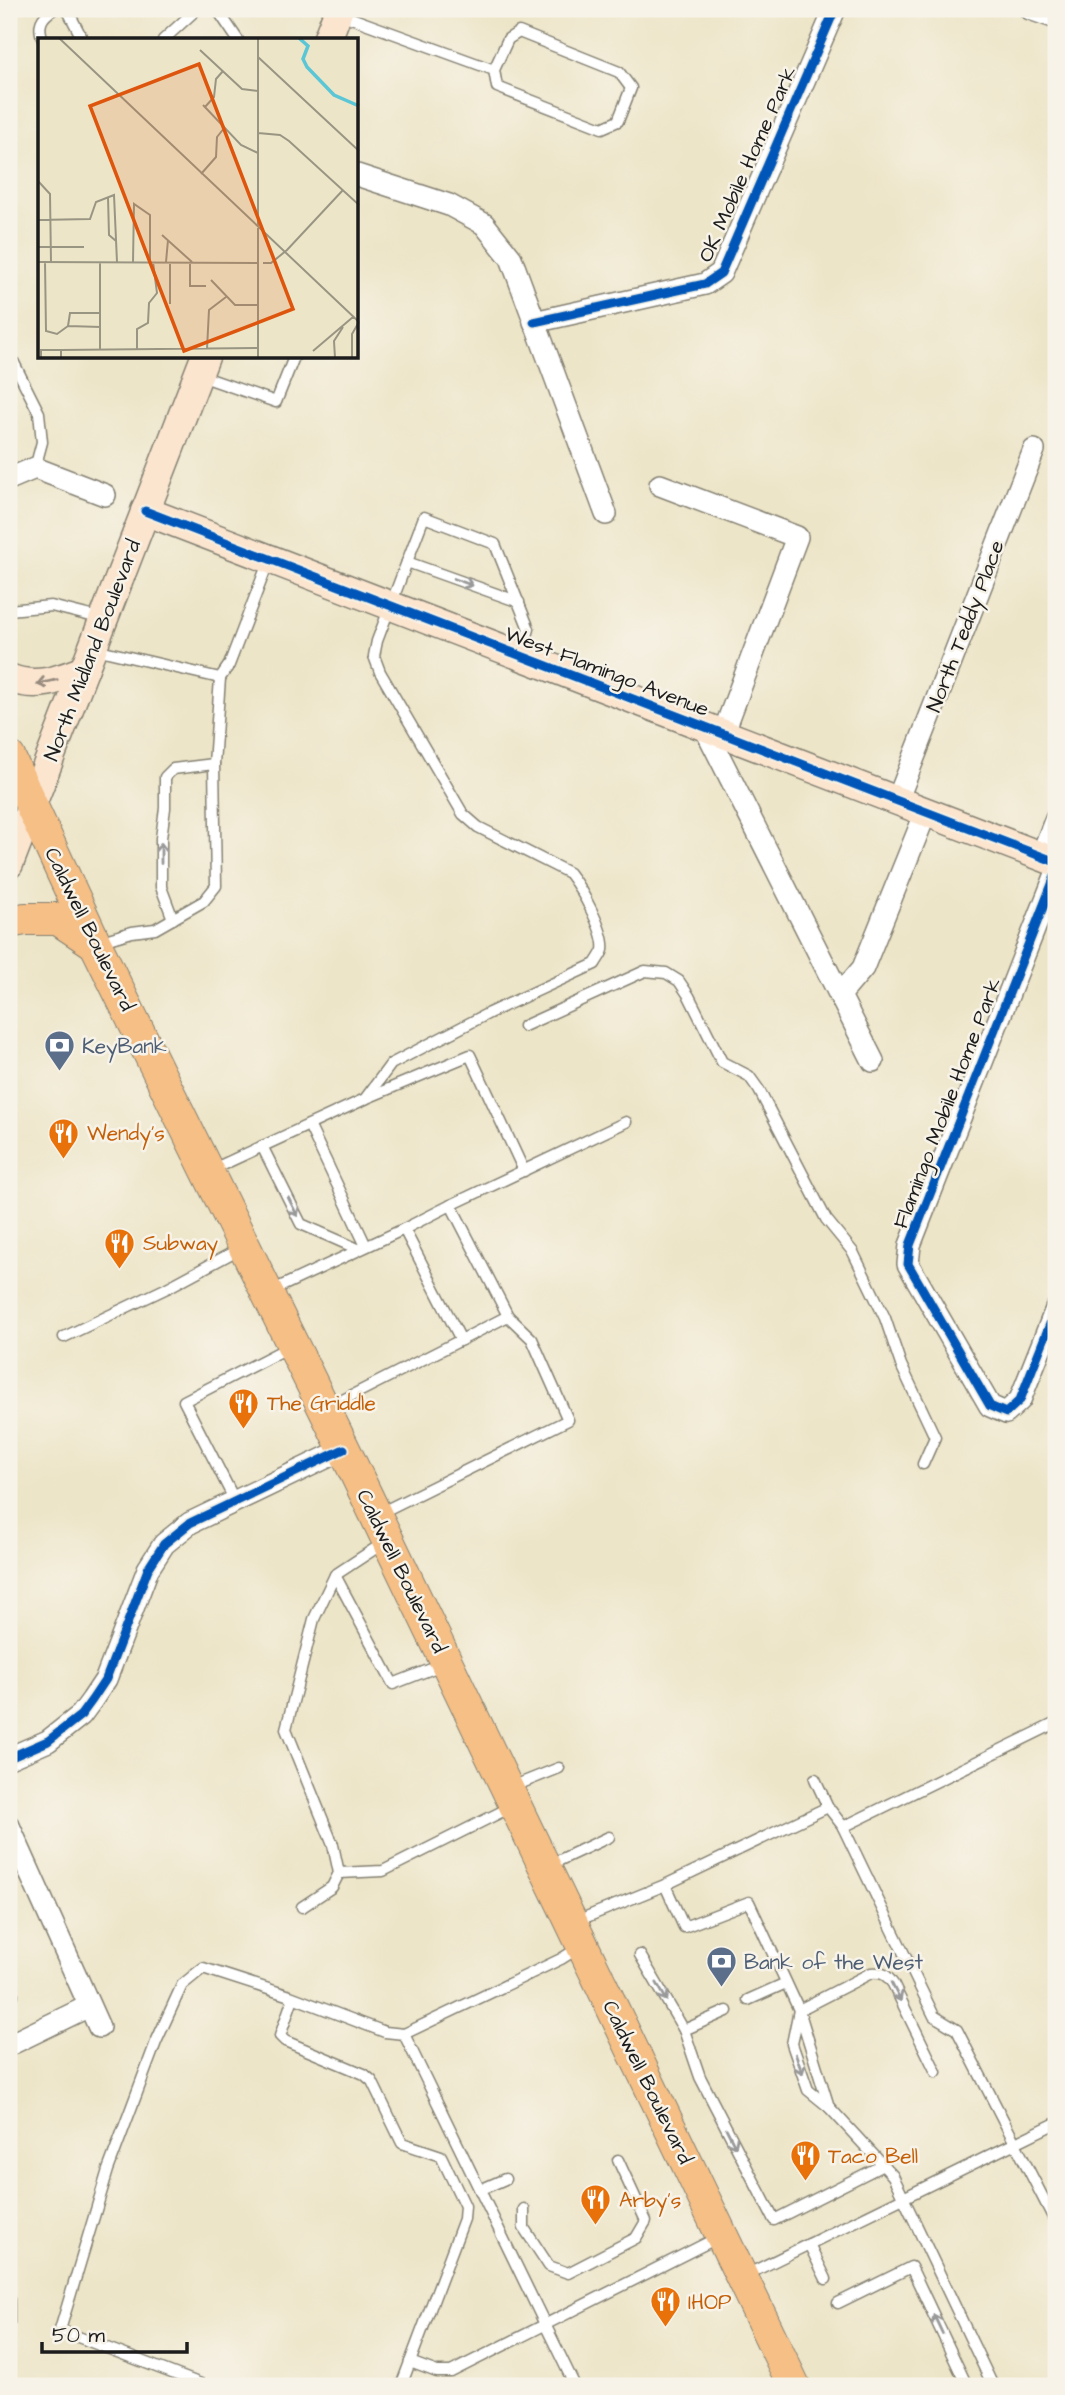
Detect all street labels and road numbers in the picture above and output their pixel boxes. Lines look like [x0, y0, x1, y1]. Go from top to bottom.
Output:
street label: OK Mobile Home Park [691, 62, 804, 267]
street label: North Midland Boulevard [37, 535, 148, 765]
street label: North Teddy Place [919, 536, 1013, 717]
street label: West Flamingo Avenue [500, 619, 713, 726]
street label: Caldwell Boulevard [37, 842, 142, 1016]
street label: Flamingo Mobile Home Park [886, 974, 1011, 1233]
street label: Caldwell Boulevard [349, 1484, 454, 1658]
street label: Caldwell Boulevard [595, 1995, 700, 2169]

